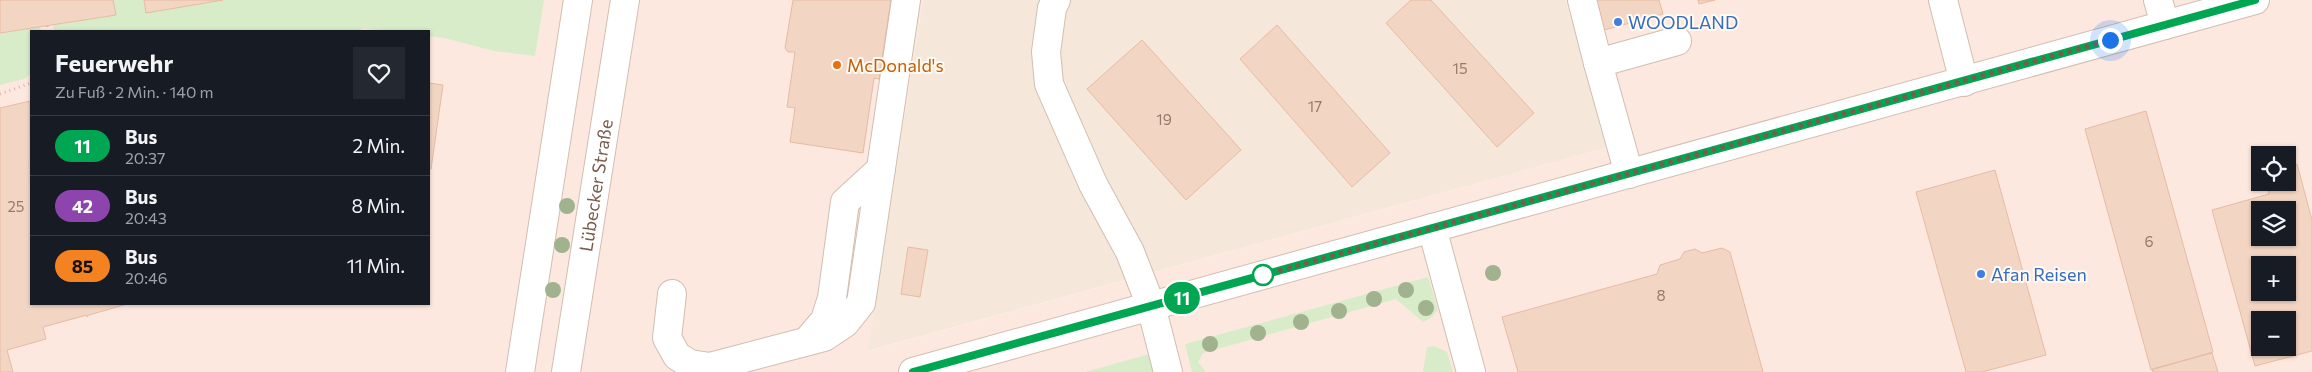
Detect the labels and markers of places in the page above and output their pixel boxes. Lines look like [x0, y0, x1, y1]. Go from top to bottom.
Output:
place label: WOODLAND [1628, 11, 1738, 33]
marker: WOODLAND [1612, 16, 1624, 28]
place label: McDonald's [847, 54, 944, 76]
marker: McDonald's [831, 59, 843, 71]
place label: Afan Reisen [1991, 263, 2087, 285]
unlabelled marker [1252, 264, 1274, 286]
marker: Afan Reisen [1975, 268, 1987, 280]

